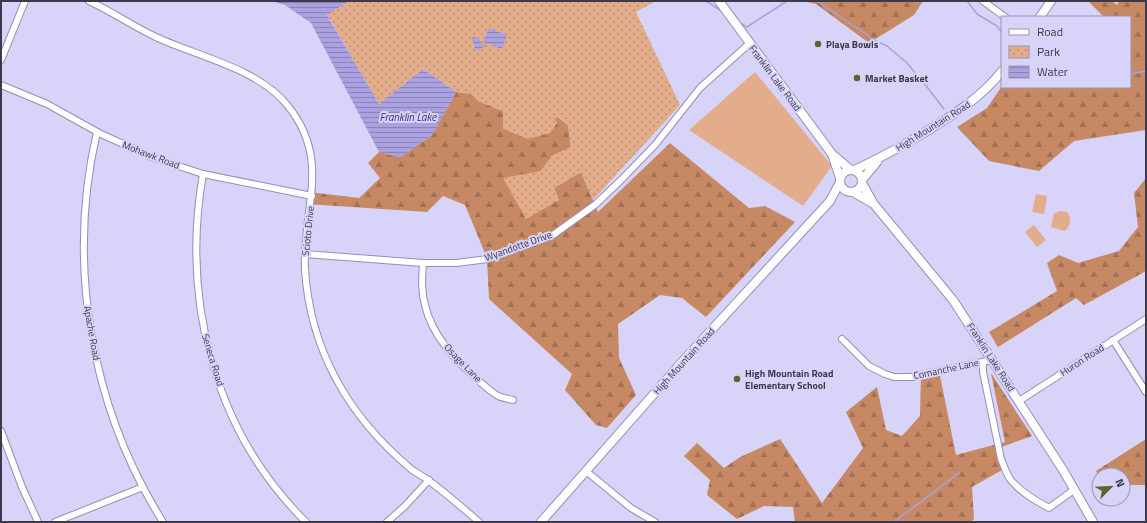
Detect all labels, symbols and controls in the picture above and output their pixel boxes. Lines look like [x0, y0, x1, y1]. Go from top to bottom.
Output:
legend [1001, 16, 1131, 88]
text: Road [1037, 22, 1063, 41]
place label: Playa Bowls [826, 37, 879, 52]
marker: Playa Bowls [813, 39, 823, 49]
street label: Franklin Lake Road [745, 42, 805, 114]
text: Park [1037, 42, 1060, 61]
text: Water [1037, 62, 1068, 81]
place label: Market Basket [865, 71, 928, 86]
marker: Market Basket [852, 73, 862, 83]
street label: High Mountain Road [893, 97, 973, 155]
water label: Franklin Lake [380, 109, 437, 125]
street label: Mohawk Road [120, 137, 182, 173]
street label: Scioto Drive [298, 205, 318, 257]
street label: Wyandotte Drive [482, 227, 554, 265]
street label: Apache Road [80, 305, 104, 361]
street label: Franklin Lake Road [963, 320, 1019, 394]
street label: High Mountain Road [650, 324, 718, 398]
street label: Seneca Road [198, 332, 228, 388]
street label: Osage Lane [441, 340, 485, 386]
street label: Huron Road [1057, 340, 1107, 380]
street label: Comanche Lane [912, 355, 980, 383]
place label: High Mountain Road Elementary School [745, 366, 833, 393]
marker: High Mountain Road Elementary School [732, 374, 742, 384]
north arrow [1091, 467, 1131, 507]
text: N [1111, 476, 1129, 490]

